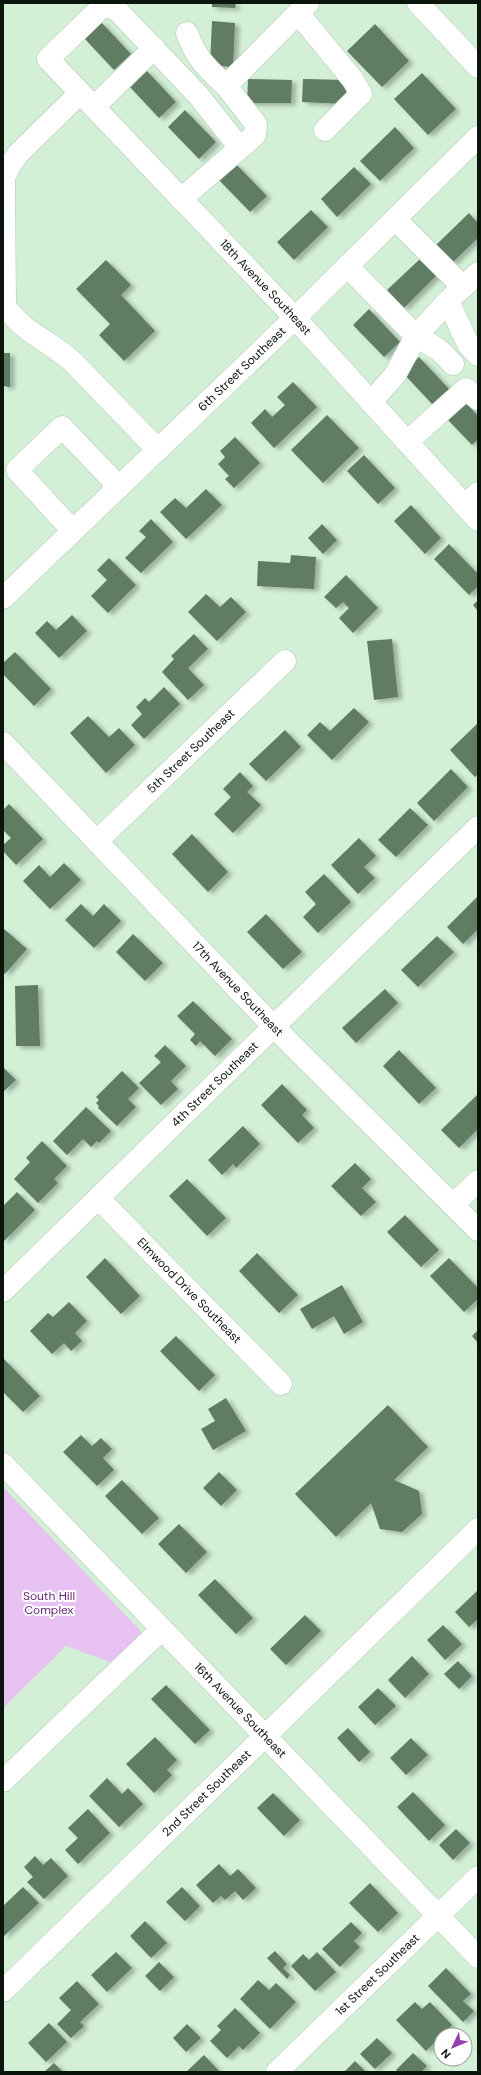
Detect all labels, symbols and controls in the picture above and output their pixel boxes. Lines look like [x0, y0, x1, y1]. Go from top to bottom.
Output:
street label: 18th Avenue Southeast [216, 236, 315, 339]
street label: 6th Street Southeast [194, 323, 290, 415]
street label: 5th Street Southeast [144, 705, 238, 797]
street label: 17th Avenue Southeast [189, 938, 287, 1040]
street label: 4th Street Southeast [168, 1038, 262, 1130]
street label: Elmwood Drive Southeast [134, 1234, 245, 1347]
park label: South Hill Complex [23, 1588, 75, 1618]
street label: 16th Avenue Southeast [191, 1659, 290, 1762]
street label: 2nd Street Southeast [159, 1746, 255, 1840]
street label: 1st Street Southeast [332, 1930, 423, 2019]
north arrow [433, 2027, 473, 2067]
text: N [438, 2046, 454, 2062]

